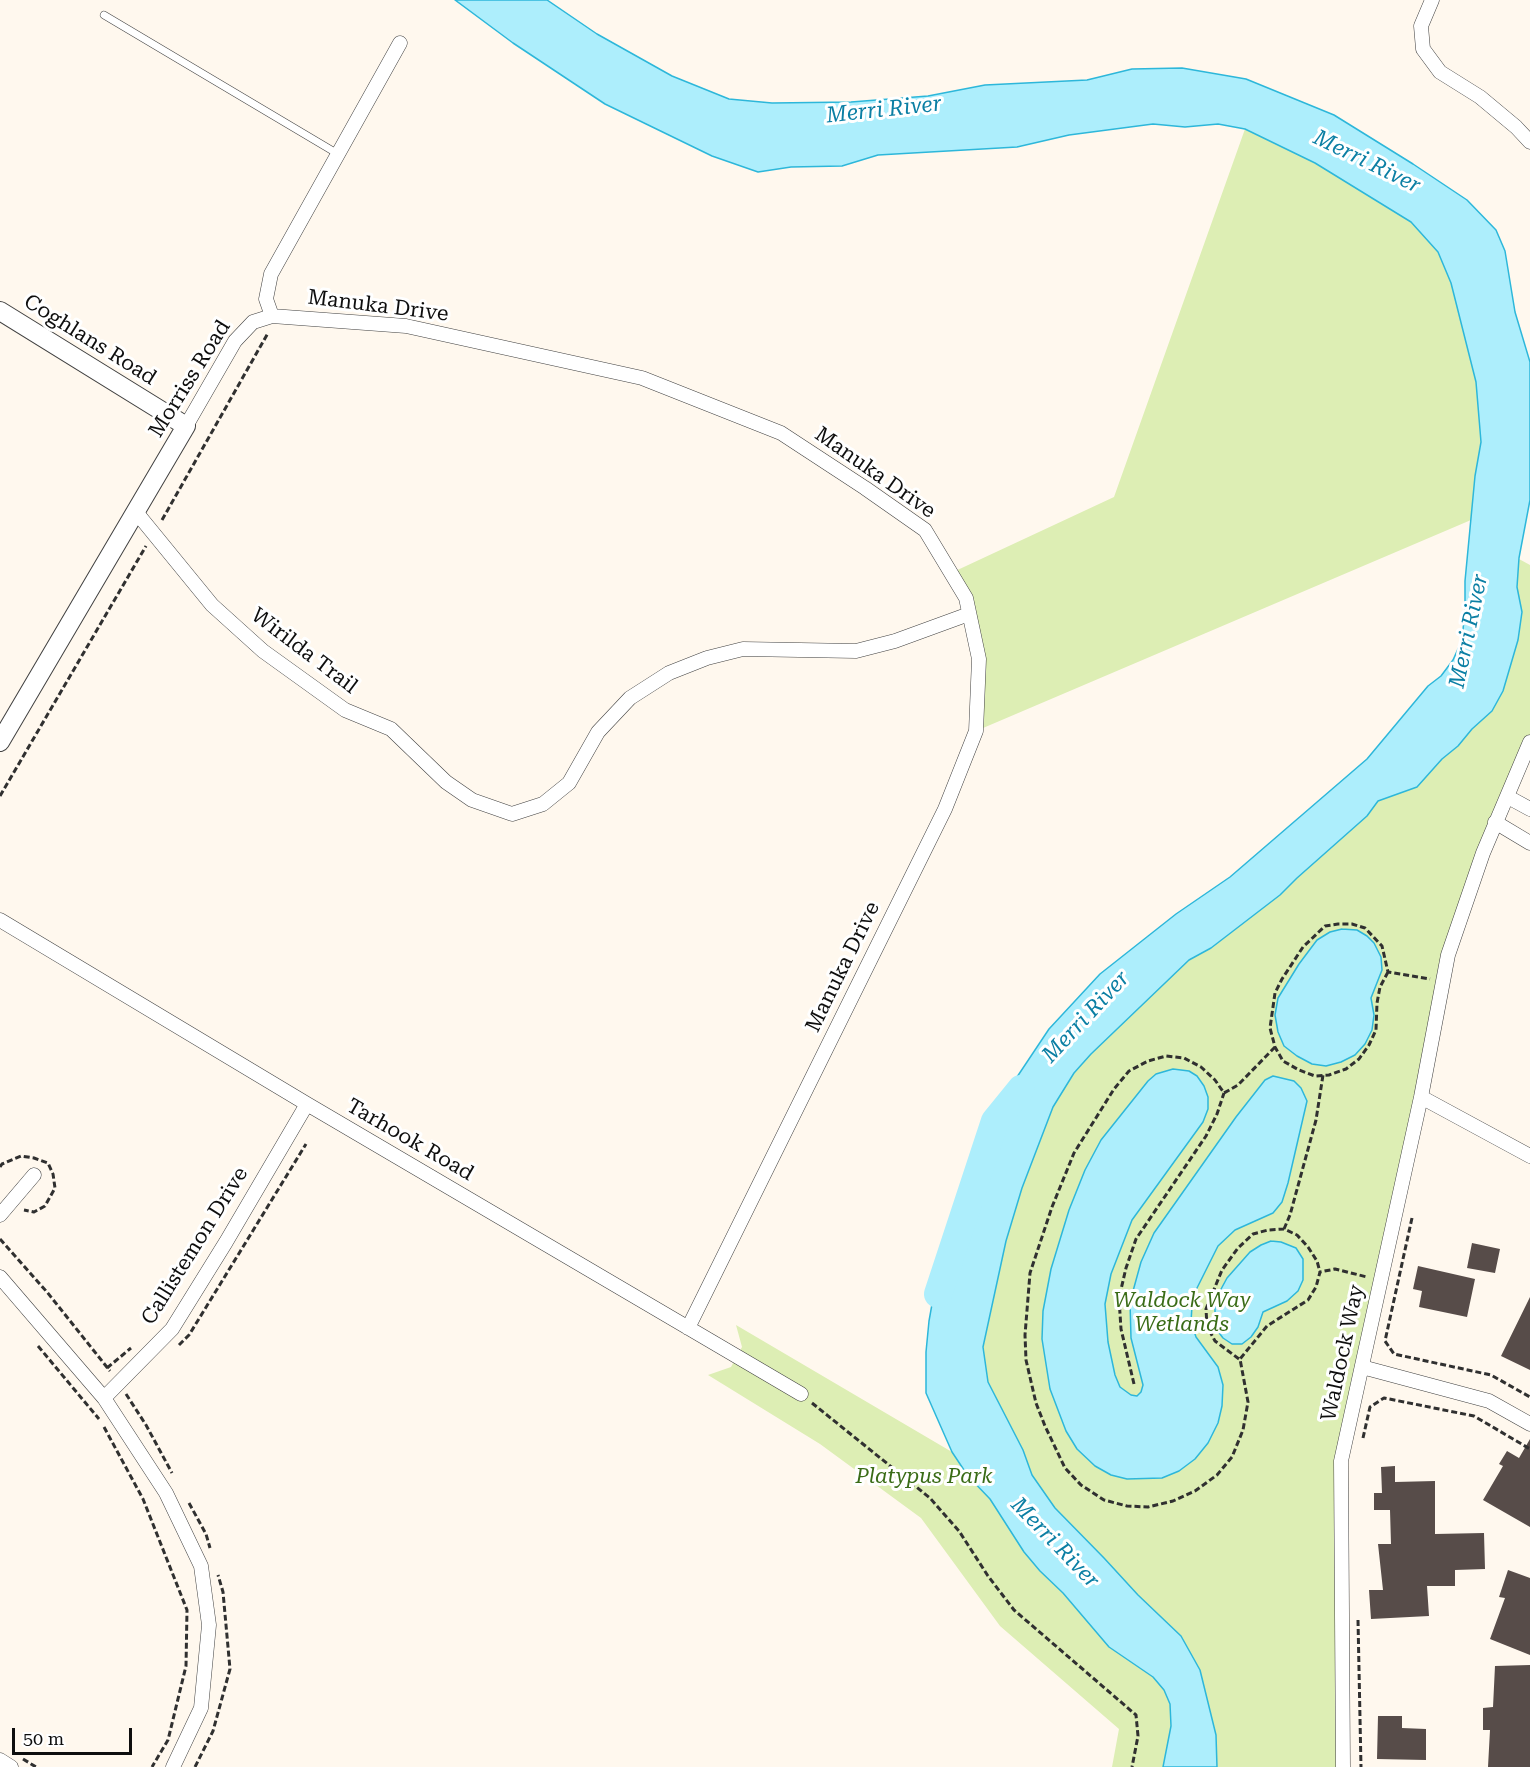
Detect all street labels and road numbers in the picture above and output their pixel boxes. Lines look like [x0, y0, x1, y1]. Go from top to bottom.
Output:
street label: Manuka Drive [306, 285, 450, 327]
street label: Coghlans Road [19, 289, 161, 391]
street label: Morriss Road [144, 316, 236, 442]
street label: Manuka Drive [810, 422, 940, 524]
street label: Wirilda Trail [246, 603, 362, 699]
street label: Manuka Drive [801, 898, 885, 1036]
street label: Tarhook Road [342, 1094, 478, 1186]
street label: Callistemon Drive [136, 1163, 254, 1329]
street label: Waldock Way [1316, 1283, 1370, 1423]

